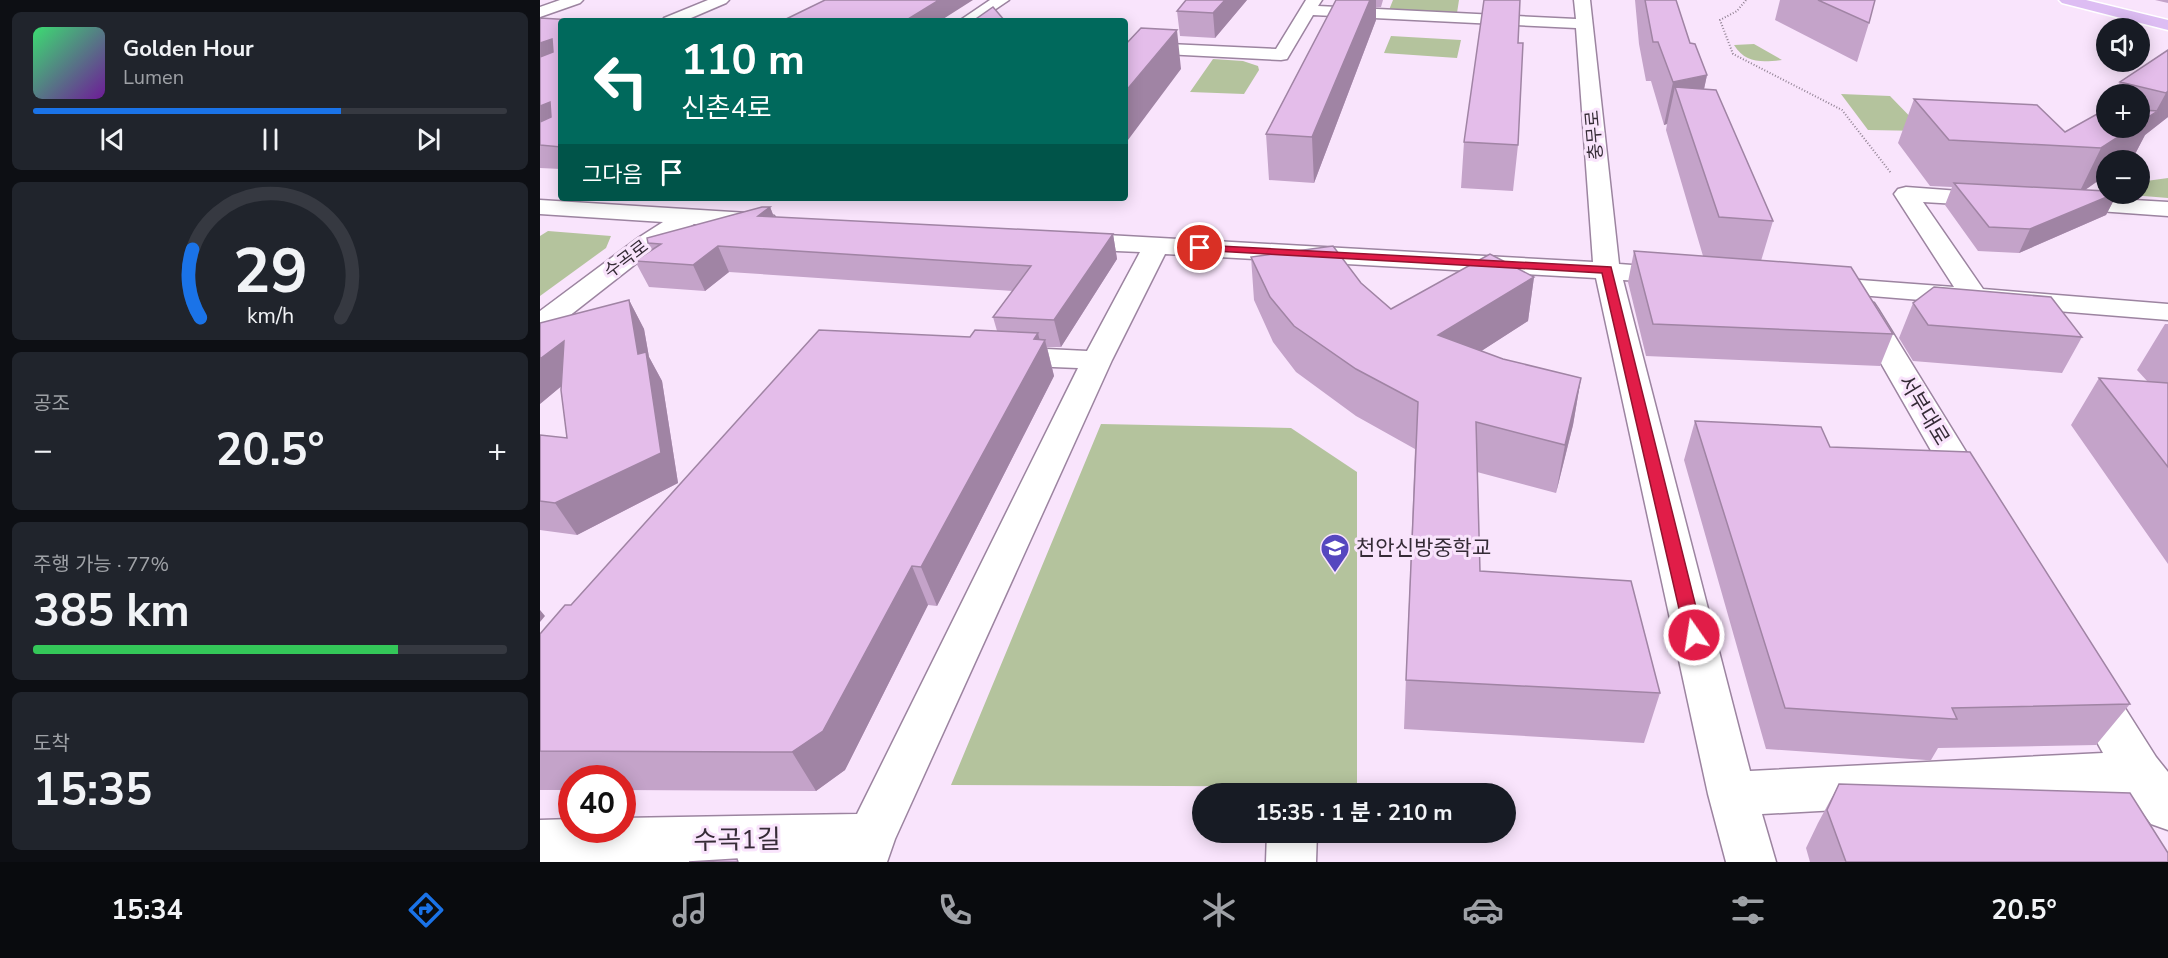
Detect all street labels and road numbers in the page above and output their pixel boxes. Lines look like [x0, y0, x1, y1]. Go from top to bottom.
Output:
street label: 충무로 [1580, 109, 1608, 161]
street label: 수곡로 [599, 234, 653, 284]
street label: 서부대로 [1892, 370, 1956, 450]
street label: 수곡1길 [693, 822, 781, 858]

